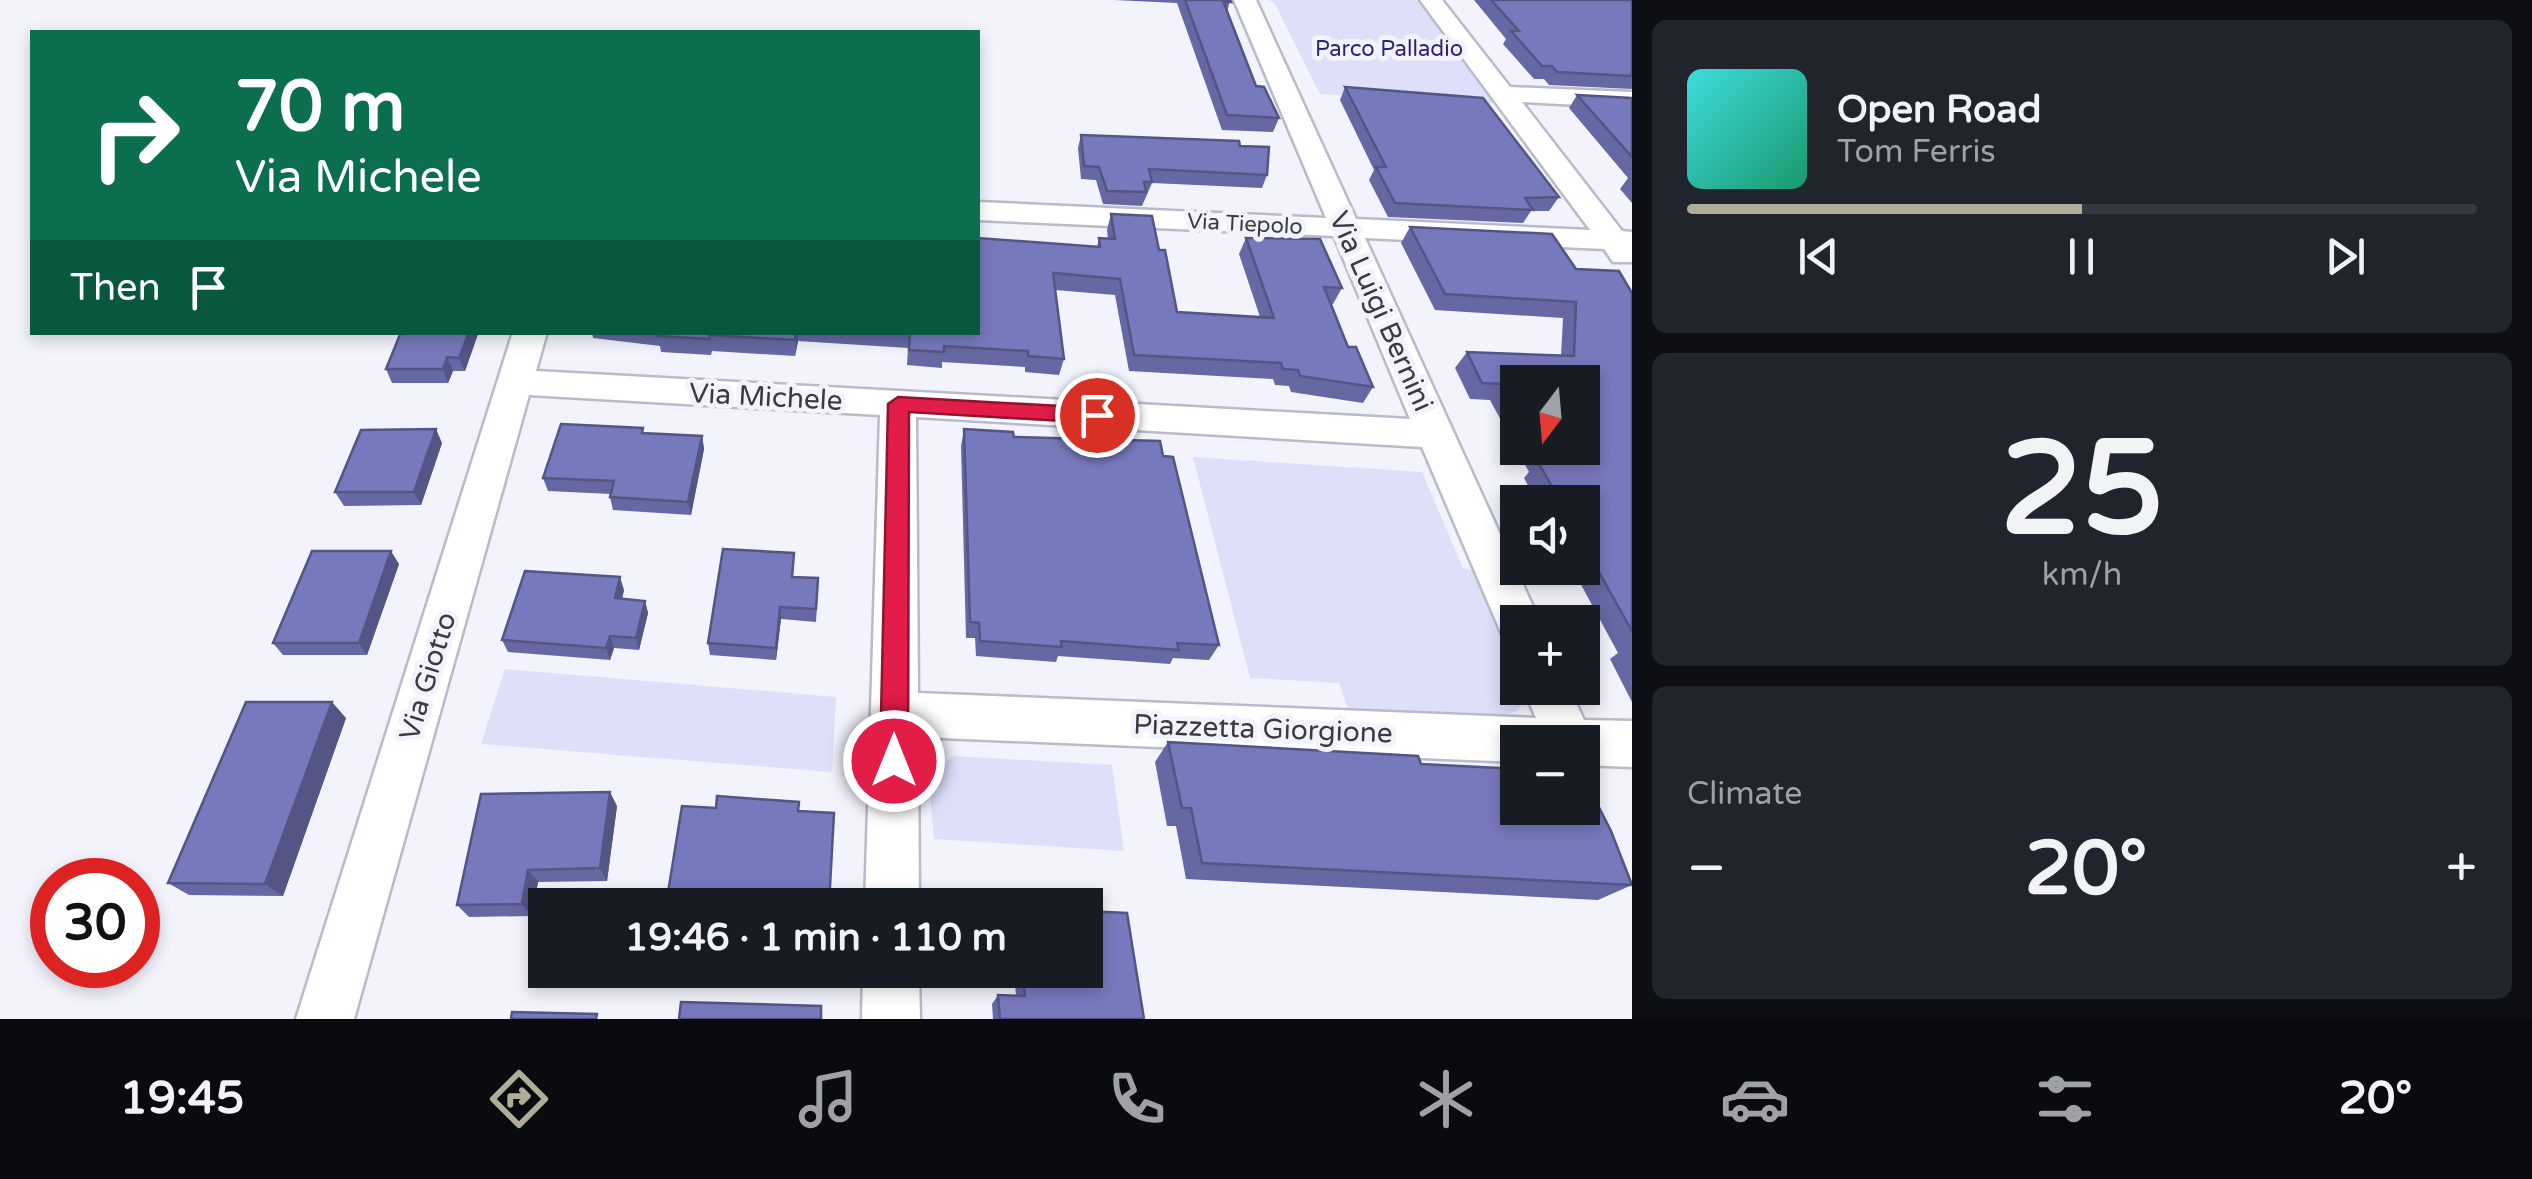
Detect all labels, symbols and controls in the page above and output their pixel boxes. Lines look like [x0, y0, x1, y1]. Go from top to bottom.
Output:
park label: Parco Palladio [1315, 36, 1463, 62]
text: 70 m [235, 66, 405, 150]
icon: right [70, 70, 200, 200]
text: Open Road [1837, 87, 2042, 133]
text: Tom Ferris [1837, 133, 1996, 171]
text: Via Michele [235, 151, 482, 205]
street label: Via Luigi Bernini [1322, 206, 1440, 417]
street label: Via Tiepolo [1186, 208, 1303, 240]
icon: previous [1791, 229, 1846, 284]
icon: pause [2054, 229, 2109, 284]
icon: next [2318, 229, 2373, 284]
icon: arrive [181, 260, 236, 315]
text: Then [70, 265, 161, 311]
north arrow [1500, 365, 1600, 465]
map controls [1500, 365, 1600, 825]
pin [1055, 373, 1140, 458]
street label: Via Michele [688, 376, 843, 418]
icon: arrive [1070, 388, 1125, 443]
text: 25 [2000, 413, 2164, 569]
button: sound [1500, 485, 1600, 585]
text: km/h [2042, 556, 2122, 594]
button: + [1500, 605, 1600, 705]
street label: Via Giotto [392, 608, 464, 745]
street label: Piazzetta Giorgione [1133, 707, 1393, 751]
position arrow [842, 709, 946, 813]
button: − [1500, 725, 1600, 825]
text: Climate [1687, 775, 1802, 813]
text: 20° [2025, 824, 2147, 914]
text: − [1687, 836, 1726, 902]
text: + [2446, 836, 2477, 902]
speed limit sign: 30 [30, 858, 160, 988]
text: 19:46 · 1 min · 110 m [624, 915, 1007, 961]
icon: directions [484, 1064, 554, 1134]
icon: music [793, 1064, 863, 1134]
icon: phone [1102, 1064, 1172, 1134]
icon: climate [1411, 1064, 1481, 1134]
icon: car [1720, 1064, 1790, 1134]
icon: filters [2030, 1064, 2100, 1134]
text: 19:45 [120, 1072, 244, 1126]
text: 20° [2339, 1072, 2412, 1126]

